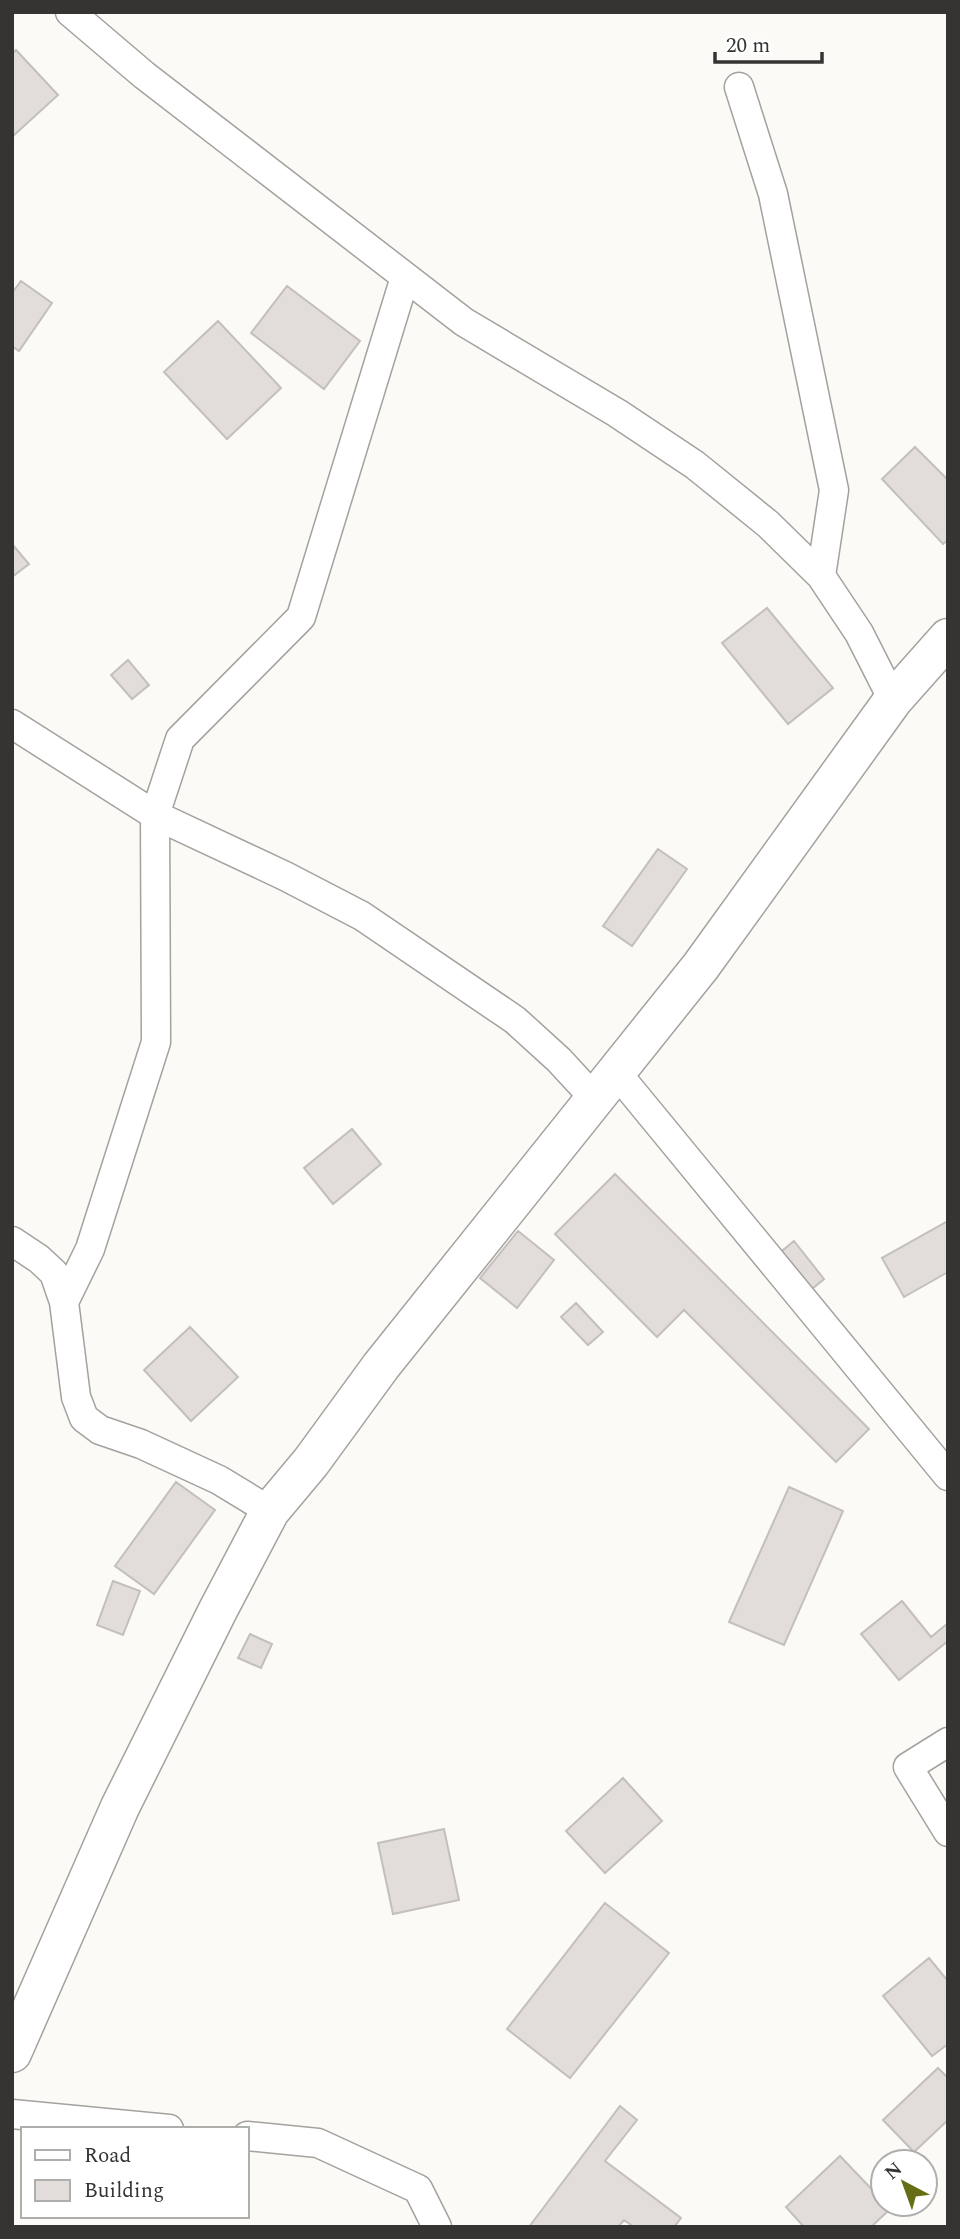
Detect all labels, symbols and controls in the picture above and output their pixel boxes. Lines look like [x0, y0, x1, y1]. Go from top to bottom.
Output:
scale bar [715, 21, 822, 65]
text: 20 m [726, 30, 770, 62]
legend [21, 2127, 248, 2218]
text: Road [84, 2140, 131, 2172]
north arrow [869, 2148, 939, 2218]
text: N [878, 2155, 909, 2187]
text: Building [84, 2175, 164, 2207]

